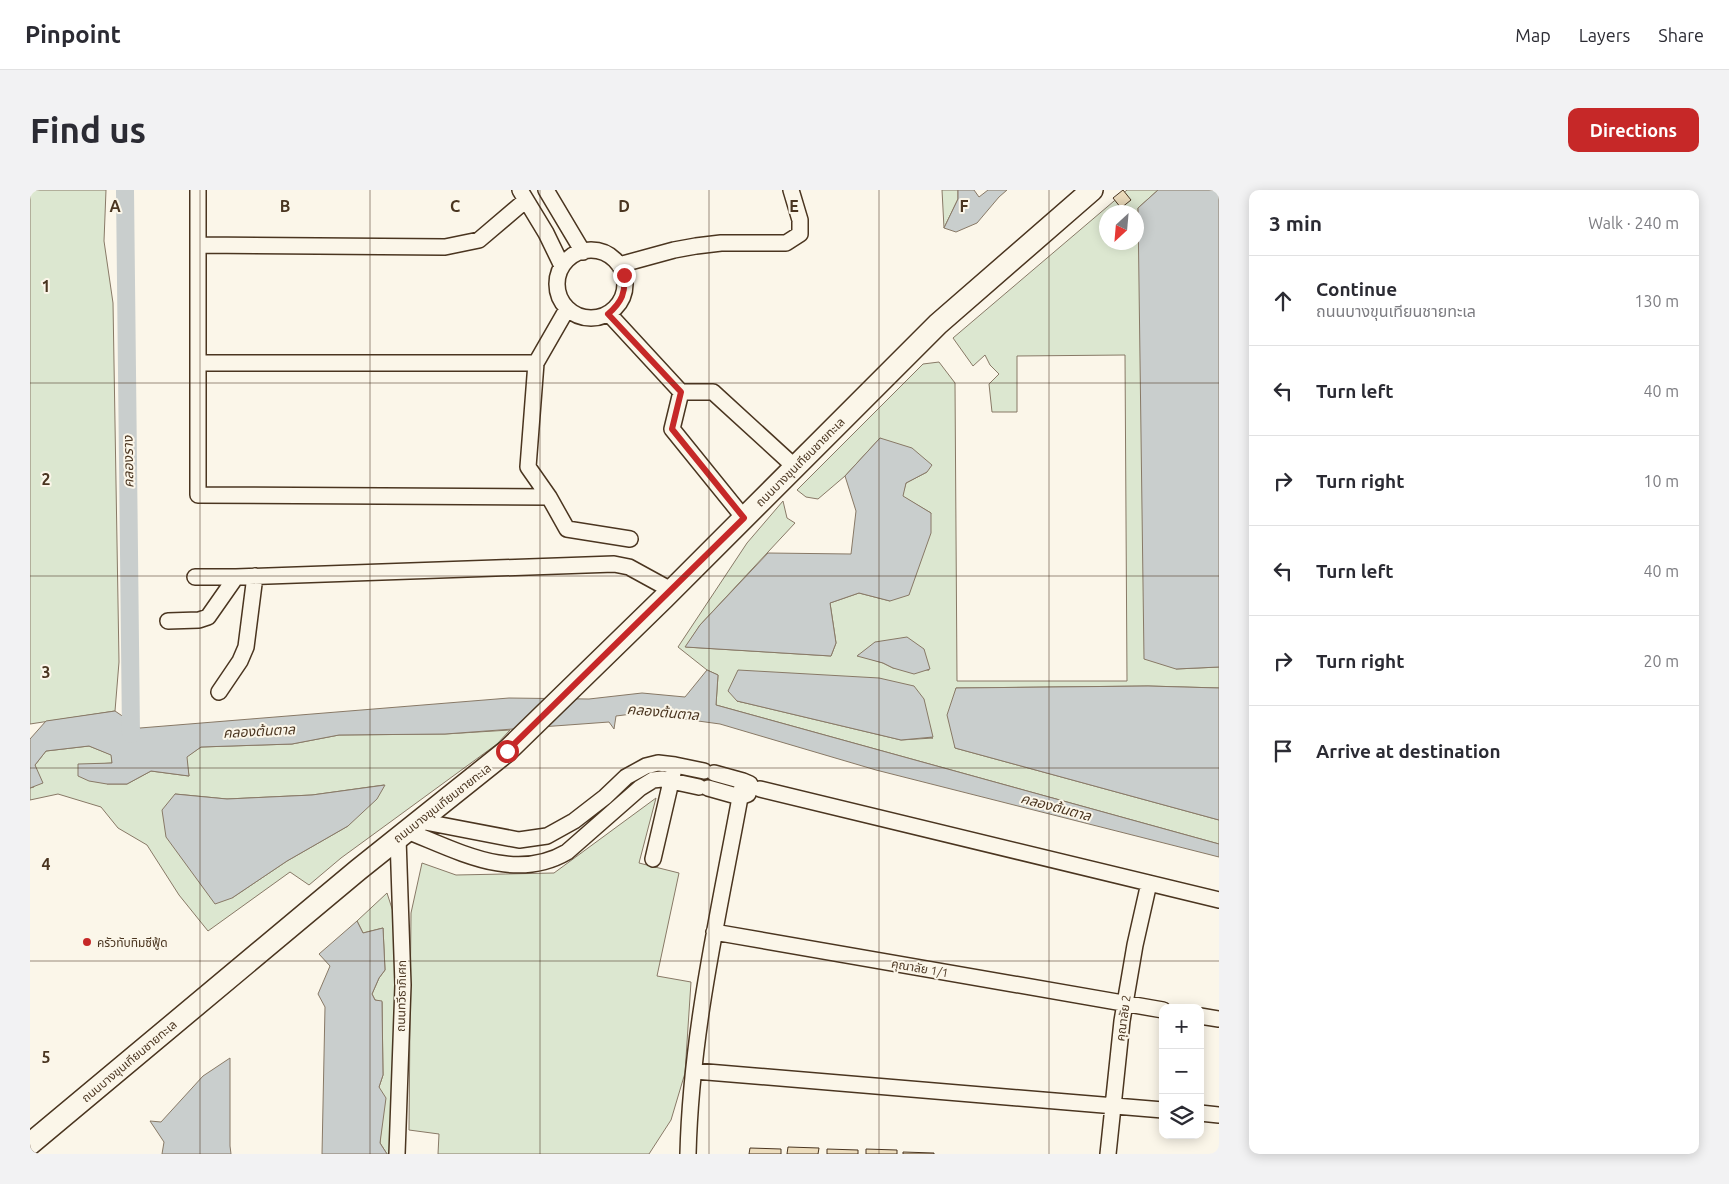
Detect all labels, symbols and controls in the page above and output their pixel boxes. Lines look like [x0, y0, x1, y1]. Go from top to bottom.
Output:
text: Pinpoint [25, 21, 121, 48]
text: Map [1515, 25, 1551, 45]
text: Layers [1579, 25, 1630, 45]
text: Share [1658, 25, 1704, 45]
button: Directions [1568, 108, 1699, 152]
text: Find us [30, 110, 146, 150]
text: A [109, 197, 121, 215]
text: B [280, 197, 290, 215]
text: C [450, 197, 460, 215]
text: D [618, 197, 630, 215]
text: E [789, 197, 799, 215]
text: F [960, 197, 969, 215]
north arrow [1099, 205, 1144, 250]
text: 3 min [1269, 211, 1322, 235]
text: Walk · 240 m [1588, 214, 1679, 232]
route end [613, 264, 636, 287]
text: 1 [41, 277, 51, 295]
text: Continue [1316, 278, 1397, 300]
icon: ahead [1269, 287, 1297, 315]
text: 130 m [1634, 292, 1679, 310]
text: ถนนบางขุนเทียนชายทะเล [1316, 302, 1476, 320]
icon: left [1269, 377, 1297, 405]
text: Turn left [1316, 380, 1394, 402]
text: 40 m [1643, 382, 1679, 400]
street label: ถนนบางขุนเทียนชายทะเล [753, 415, 848, 510]
water label: คลองราง [120, 434, 136, 488]
icon: right [1269, 467, 1297, 495]
text: 2 [41, 470, 51, 488]
text: Turn right [1316, 470, 1404, 492]
text: 10 m [1643, 472, 1679, 490]
icon: left [1269, 557, 1297, 585]
text: Turn left [1316, 560, 1394, 582]
text: 40 m [1643, 562, 1679, 580]
icon: right [1269, 647, 1297, 675]
text: Turn right [1316, 650, 1404, 672]
text: 20 m [1643, 652, 1679, 670]
text: 3 [41, 663, 51, 681]
water label: คลองต้นตาล [626, 701, 701, 723]
water label: คลองต้นตาล [223, 721, 296, 741]
icon: arrive [1269, 737, 1297, 765]
route start [496, 740, 519, 763]
text: Arrive at destination [1316, 740, 1501, 762]
street label: ถนนบางขุนเทียนชายทะเล [391, 761, 494, 846]
water label: คลองต้นตาล [1019, 790, 1094, 824]
text: 4 [41, 855, 51, 873]
marker: ครัวทับทิมซีฟู้ด [81, 936, 93, 948]
place label: ครัวทับทิมซีฟู้ด [97, 936, 168, 950]
street label: คุณาลัย 1/1 [890, 957, 950, 980]
street label: ถนนทวีธาภิเศก [394, 960, 408, 1032]
street label: คุณาลัย 2 [1113, 994, 1134, 1042]
map controls [1159, 1004, 1204, 1139]
button: + [1159, 1004, 1204, 1049]
street label: ถนนบางขุนเทียนชายทะเล [79, 1017, 180, 1105]
text: 5 [41, 1048, 51, 1066]
button: − [1159, 1049, 1204, 1094]
button: layers [1159, 1094, 1204, 1139]

